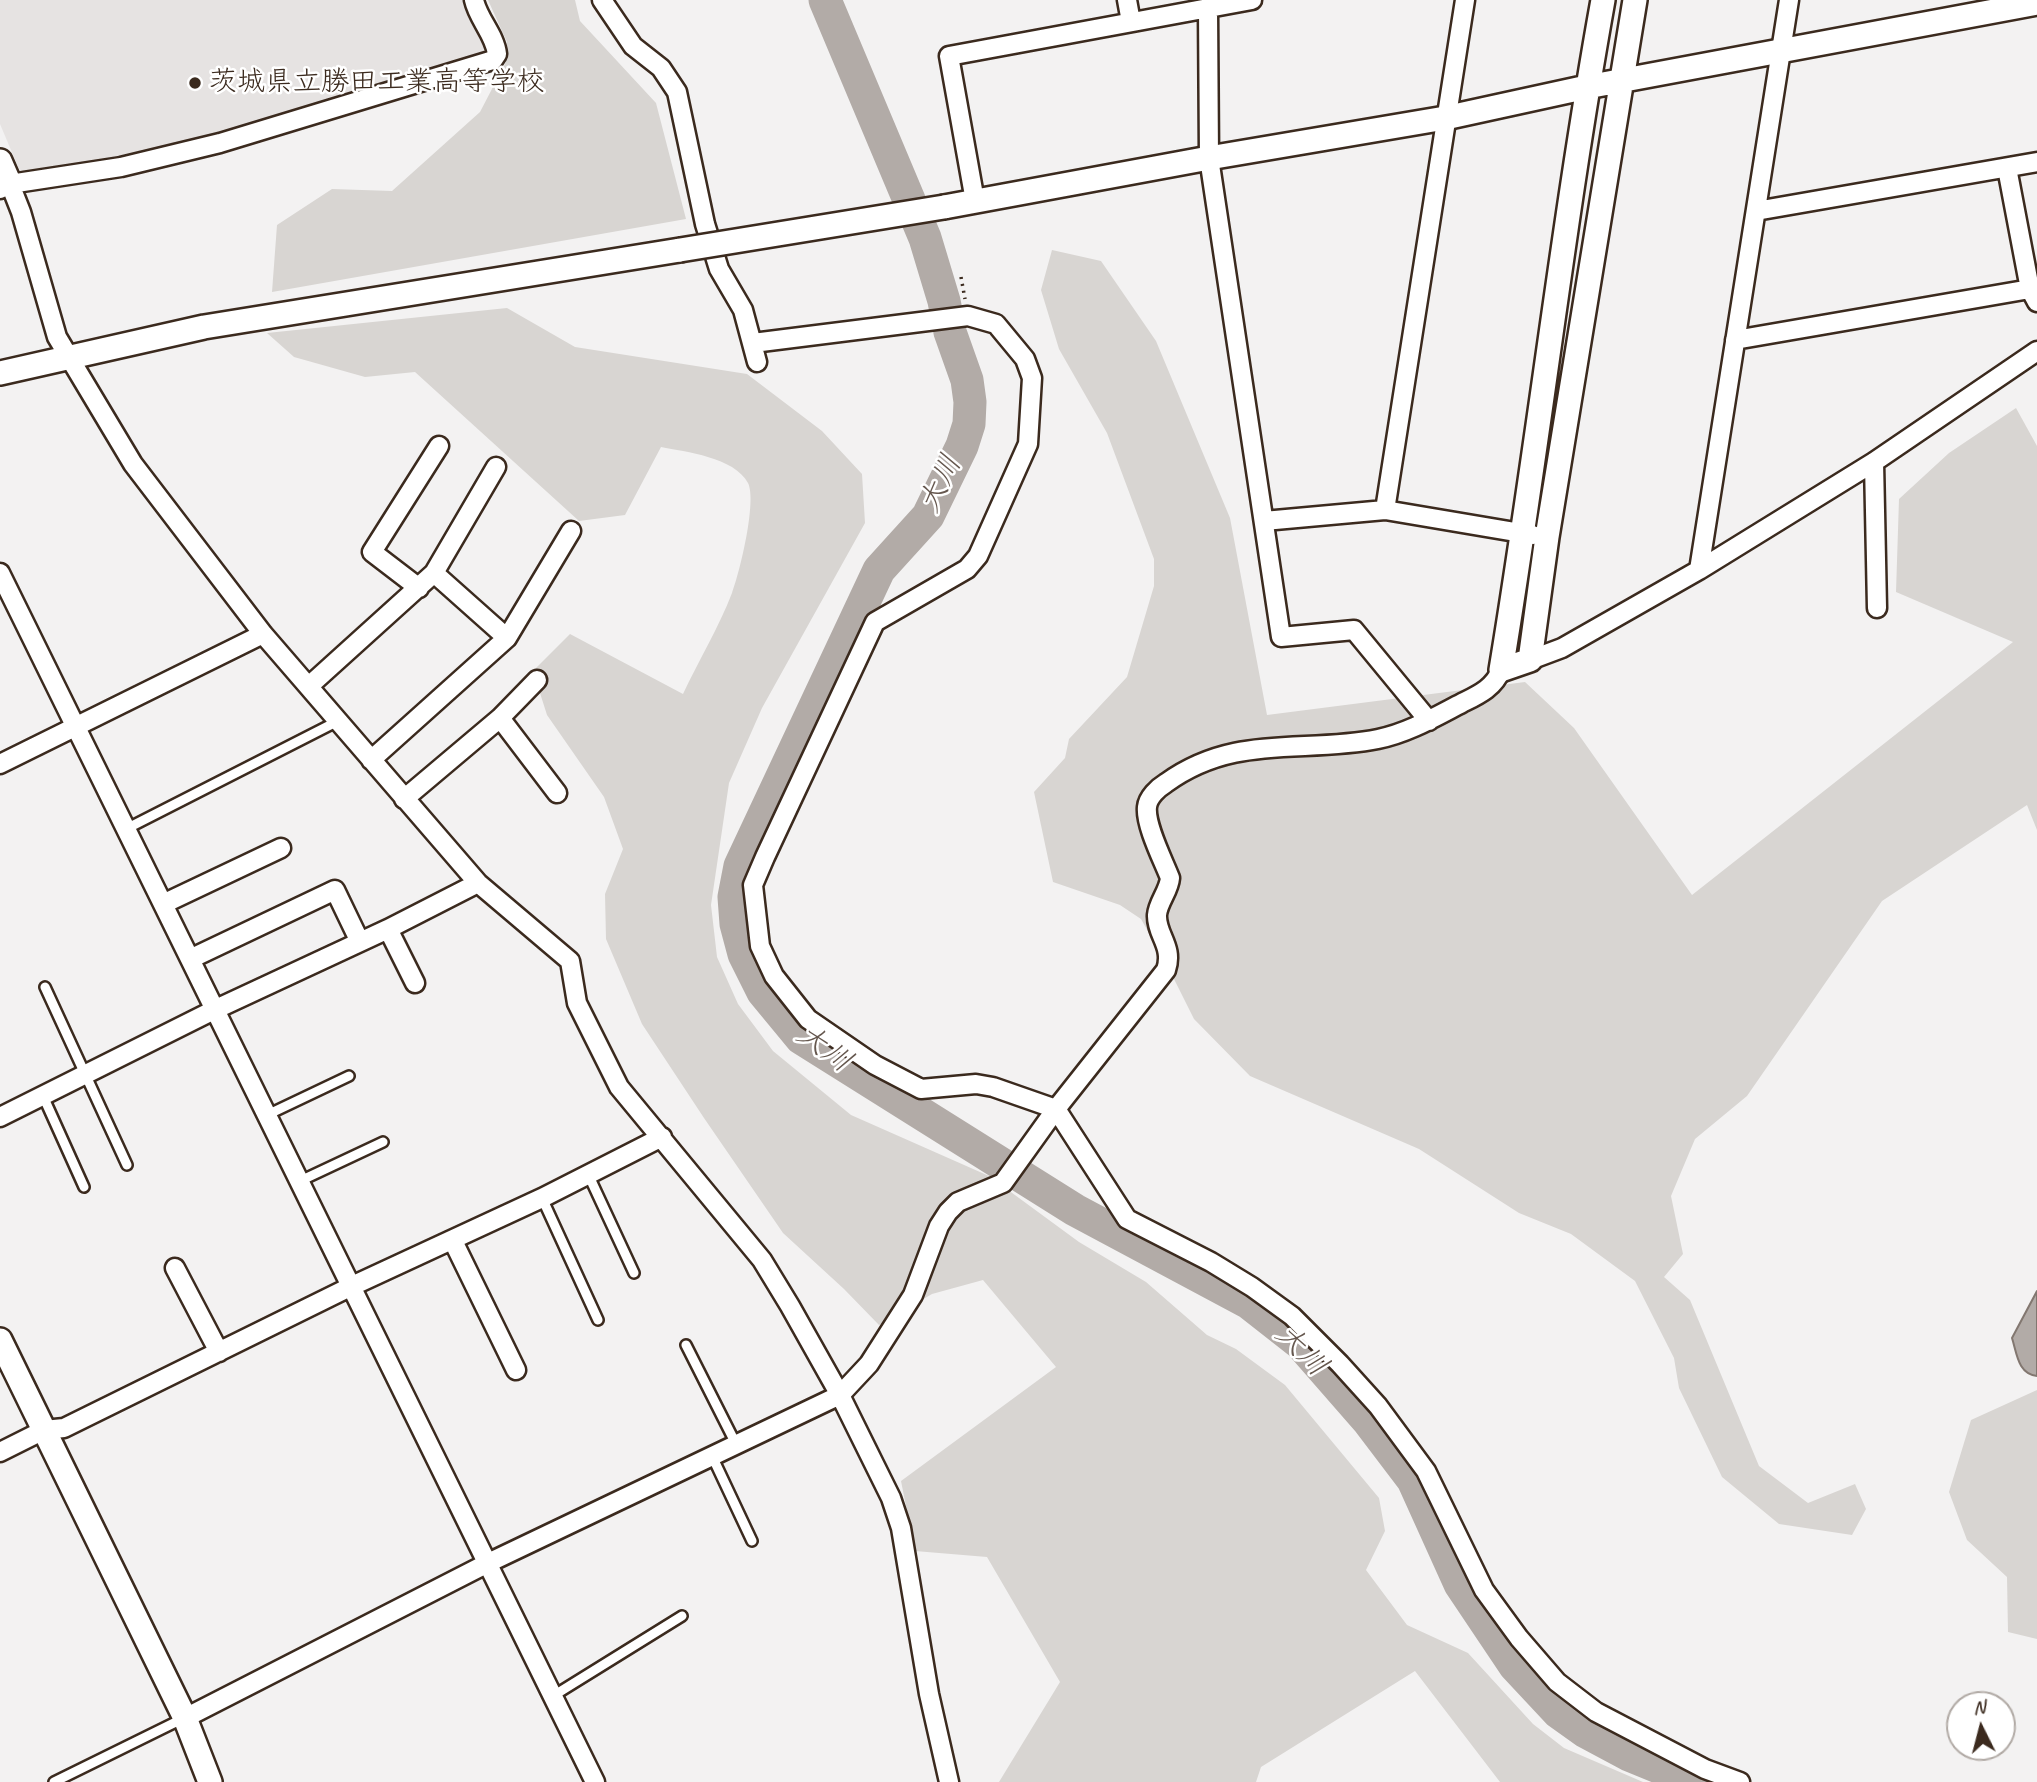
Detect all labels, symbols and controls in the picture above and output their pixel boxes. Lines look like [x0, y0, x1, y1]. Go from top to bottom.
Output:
place label: 茨城県立勝田工業高等学校 [209, 66, 545, 100]
marker: 茨城県立勝田工業高等学校 [187, 75, 203, 91]
water label: 大川 [912, 449, 970, 519]
water label: 大川 [789, 1017, 859, 1081]
water label: 大川 [1267, 1317, 1335, 1385]
north arrow [1946, 1691, 2016, 1761]
text: N [1972, 1695, 1986, 1720]

